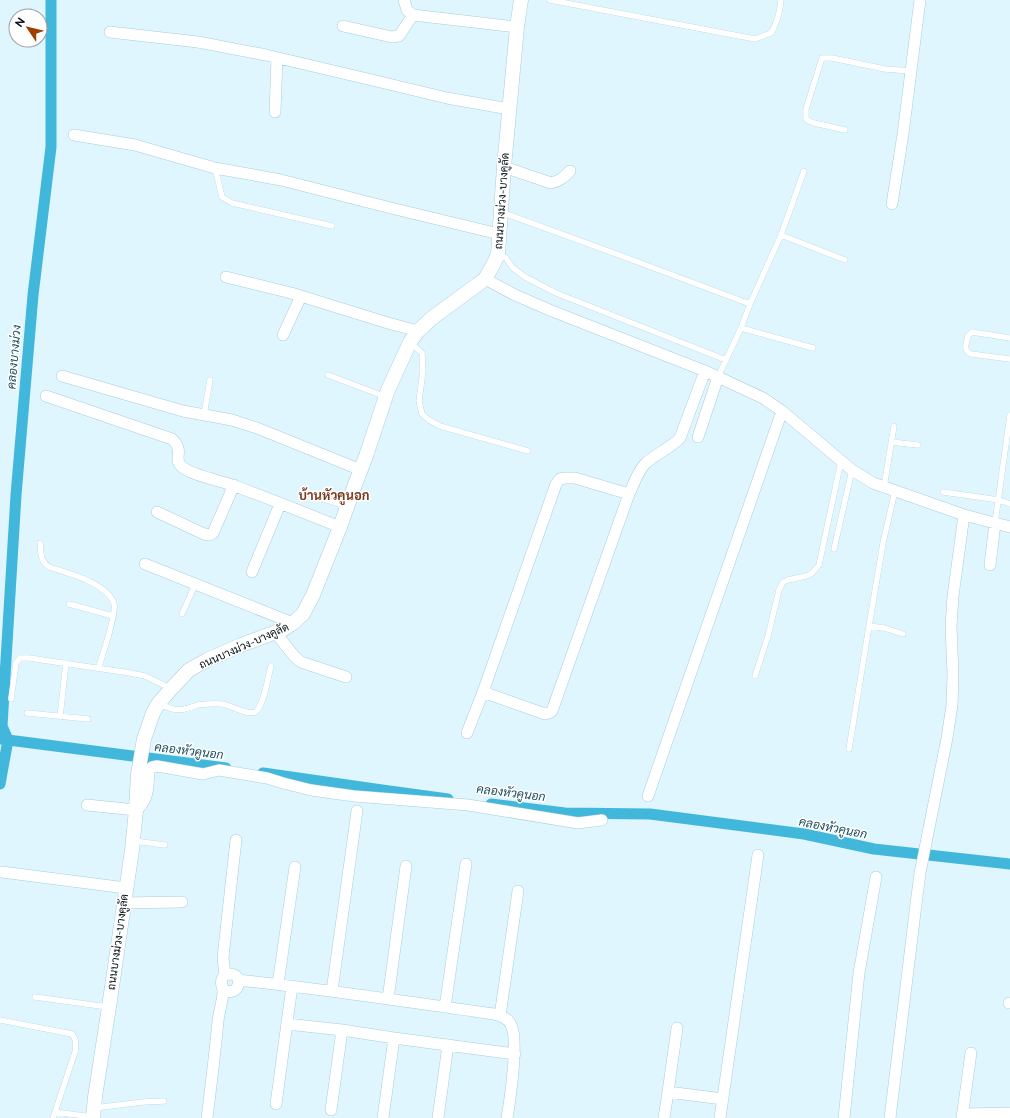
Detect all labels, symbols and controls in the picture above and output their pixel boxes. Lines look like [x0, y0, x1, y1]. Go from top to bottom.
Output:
north arrow [8, 8, 48, 48]
text: N [12, 15, 28, 30]
street label: ถนนบางม่วง-บางคูลัด [491, 152, 513, 250]
water label: คลองบางม่วง [4, 324, 24, 390]
district label: บ้านหัวคูนอก [298, 487, 370, 506]
street label: ถนนบางม่วง-บางคูลัด [197, 619, 291, 673]
water label: คลองหัวคูนอก [154, 740, 224, 763]
water label: คลองหัวคูนอก [476, 782, 546, 805]
water label: คลองหัวคูนอก [797, 815, 868, 842]
street label: ถนนบางม่วง-บางคูลัด [104, 893, 132, 991]

